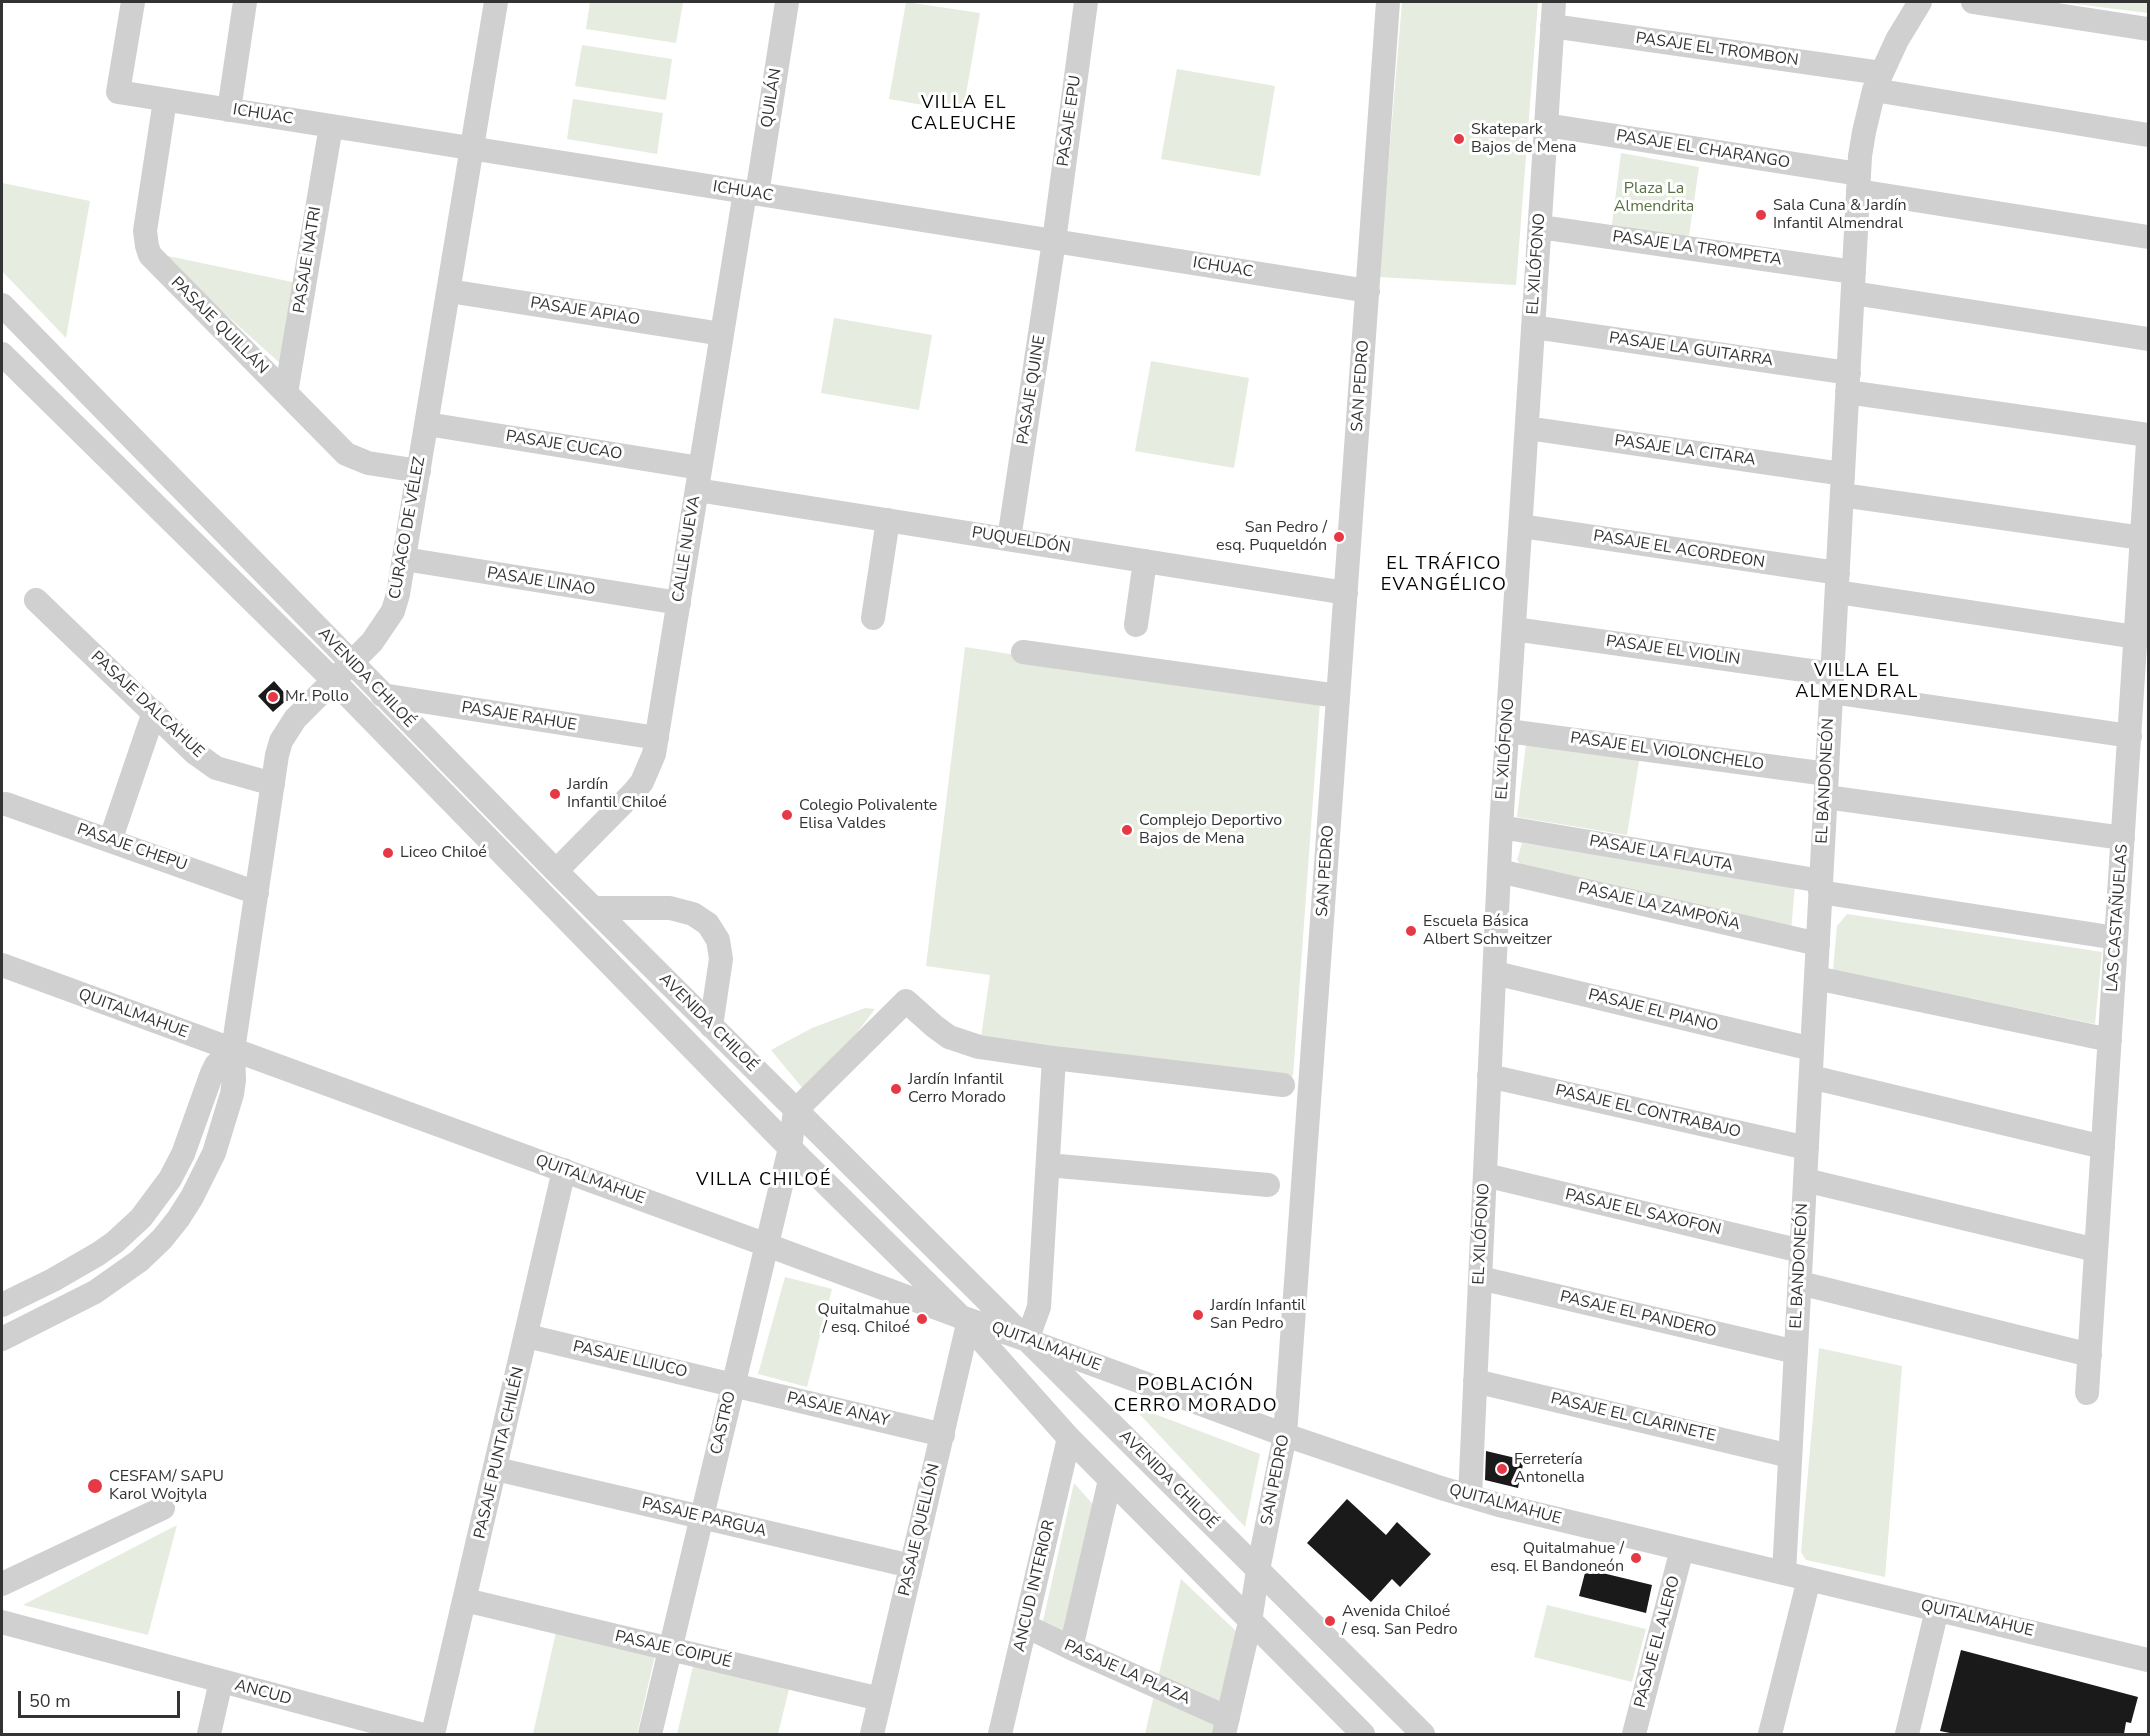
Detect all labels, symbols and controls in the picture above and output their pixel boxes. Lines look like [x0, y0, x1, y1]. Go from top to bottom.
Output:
street label: PASAJE EL TROMBON [1634, 29, 1800, 71]
street label: QUILÁN [758, 67, 786, 129]
street label: PASAJE EPU [1054, 74, 1086, 168]
district label: VILLA EL CALEUCHE [911, 93, 1017, 136]
street label: ICHUAC [231, 101, 295, 129]
place label: Skatepark Bajos de Mena [1471, 120, 1576, 158]
street label: PASAJE EL CHARANGO [1615, 127, 1791, 173]
marker: Skatepark Bajos de Mena [1452, 132, 1466, 146]
street label: ICHUAC [711, 178, 775, 206]
park label: Plaza La Almendrita [1614, 179, 1694, 217]
place label: Sala Cuna & Jardín Infantil Almendral [1773, 196, 1907, 234]
street label: PASAJE NATRI [290, 205, 326, 315]
marker: Sala Cuna & Jardín Infantil Almendral [1754, 208, 1768, 222]
street label: EL XILÓFONO [1524, 213, 1550, 315]
street label: PASAJE LA TROMPETA [1611, 228, 1783, 270]
street label: ICHUAC [1191, 254, 1255, 282]
street label: PASAJE QUILLÁN [166, 273, 272, 379]
street label: PASAJE APIAO [529, 294, 641, 330]
street label: PASAJE LA GUITARRA [1608, 329, 1774, 371]
street label: PASAJE QUINE [1014, 334, 1050, 446]
street label: SAN PEDRO [1348, 340, 1374, 432]
street label: PASAJE CUCAO [504, 427, 624, 465]
street label: PASAJE LA CITARA [1613, 432, 1757, 470]
street label: CURACO DE VÉLEZ [386, 455, 430, 601]
street label: CALLE NUEVA [669, 494, 705, 604]
place label: San Pedro / esq. Puqueldón [1216, 518, 1327, 556]
street label: PUQUELDÓN [970, 524, 1072, 558]
street label: PASAJE EL ACORDEON [1592, 527, 1766, 573]
marker: San Pedro / esq. Puqueldón [1332, 530, 1346, 544]
district label: EL TRÁFICO EVANGÉLICO [1381, 554, 1507, 596]
street label: PASAJE LINAO [486, 564, 596, 600]
street label: AVENIDA CHILOÉ [313, 624, 419, 732]
street label: PASAJE EL VIOLIN [1605, 632, 1741, 670]
street label: PASAJE DALCAHUE [86, 648, 208, 762]
district label: VILLA EL ALMENDRAL [1795, 661, 1919, 704]
place label: Mr. Pollo [285, 687, 349, 707]
marker: Mr. Pollo [266, 690, 280, 704]
street label: PASAJE RAHUE [460, 698, 578, 736]
street label: EL XILÓFONO [1493, 698, 1519, 800]
street label: EL BANDONEÓN [1813, 718, 1839, 844]
street label: PASAJE EL VIOLONCHELO [1569, 729, 1765, 775]
place label: Jardín Infantil Chiloé [567, 775, 667, 813]
marker: Jardín Infantil Chiloé [548, 787, 562, 801]
place label: Colegio Polivalente Elisa Valdes [799, 796, 937, 834]
marker: Colegio Polivalente Elisa Valdes [780, 808, 794, 822]
place label: Complejo Deportivo Bajos de Mena [1139, 811, 1282, 849]
street label: PASAJE CHEPU [75, 820, 189, 876]
marker: Complejo Deportivo Bajos de Mena [1120, 823, 1134, 837]
street label: SAN PEDRO [1313, 825, 1339, 917]
street label: PASAJE LA FLAUTA [1588, 832, 1734, 876]
place label: Liceo Chiloé [400, 843, 487, 863]
street label: LAS CASTAÑUELAS [2103, 843, 2133, 993]
marker: Liceo Chiloé [381, 846, 395, 860]
street label: PASAJE LA ZAMPOÑA [1576, 879, 1742, 935]
place label: Escuela Básica Albert Schweitzer [1423, 912, 1552, 950]
marker: Escuela Básica Albert Schweitzer [1404, 924, 1418, 938]
street label: AVENIDA CHILOÉ [655, 970, 761, 1076]
street label: QUITALMAHUE [76, 985, 190, 1043]
street label: PASAJE EL PIANO [1586, 986, 1720, 1036]
place label: Jardín Infantil Cerro Morado [908, 1070, 1006, 1108]
street label: PASAJE EL CONTRABAJO [1553, 1081, 1743, 1143]
marker: Jardín Infantil Cerro Morado [889, 1082, 903, 1096]
street label: QUITALMAHUE [533, 1151, 647, 1209]
district label: VILLA CHILOÉ [696, 1170, 832, 1192]
street label: EL XILÓFONO [1470, 1183, 1494, 1285]
street label: PASAJE EL SAXOFON [1563, 1186, 1723, 1240]
street label: EL BANDONEÓN [1787, 1203, 1813, 1329]
street label: PASAJE EL PANDERO [1558, 1288, 1718, 1342]
place label: Jardín Infantil San Pedro [1210, 1296, 1306, 1334]
place label: Quitalmahue / esq. Chiloé [817, 1300, 910, 1338]
marker: Jardín Infantil San Pedro [1191, 1308, 1205, 1322]
marker: Quitalmahue / esq. Chiloé [915, 1312, 929, 1326]
street label: QUITALMAHUE [989, 1318, 1103, 1376]
street label: PASAJE LLIUCO [571, 1338, 689, 1382]
street label: PASAJE PUNTA CHILÉN [471, 1365, 529, 1541]
district label: POBLACIÓN CERRO MORADO [1114, 1375, 1278, 1418]
street label: PASAJE ANAY [785, 1389, 891, 1431]
street label: CASTRO [707, 1390, 741, 1456]
street label: PASAJE EL CLARINETE [1549, 1390, 1717, 1446]
street label: AVENIDA CHILOÉ [1115, 1427, 1221, 1533]
street label: SAN PEDRO [1258, 1433, 1294, 1527]
place label: Ferretería Antonella [1514, 1450, 1585, 1488]
street label: PASAJE QUELLÓN [895, 1462, 945, 1598]
marker: Ferretería Antonella [1495, 1462, 1509, 1476]
place label: CESFAM/ SAPU Karol Wojtyla [109, 1467, 224, 1505]
marker: CESFAM/ SAPU Karol Wojtyla [86, 1477, 104, 1495]
street label: QUITALMAHUE [1447, 1481, 1563, 1529]
street label: PASAJE PARGUA [640, 1494, 768, 1542]
street label: ANCUD INTERIOR [1011, 1518, 1059, 1654]
place label: Quitalmahue / esq. El Bandoneón [1490, 1539, 1624, 1577]
marker: Quitalmahue / esq. El Bandoneón [1629, 1551, 1643, 1565]
street label: PASAJE EL ALERO [1631, 1574, 1685, 1710]
street label: QUITALMAHUE [1919, 1597, 2035, 1641]
place label: Avenida Chiloé / esq. San Pedro [1342, 1602, 1458, 1640]
marker: Avenida Chiloé / esq. San Pedro [1323, 1614, 1337, 1628]
street label: PASAJE COIPUÉ [613, 1627, 733, 1673]
street label: PASAJE LA PLAZA [1061, 1637, 1193, 1709]
street label: ANCUD [233, 1676, 293, 1710]
scale bar [21, 1679, 183, 1717]
text: 50 m [29, 1689, 71, 1713]

